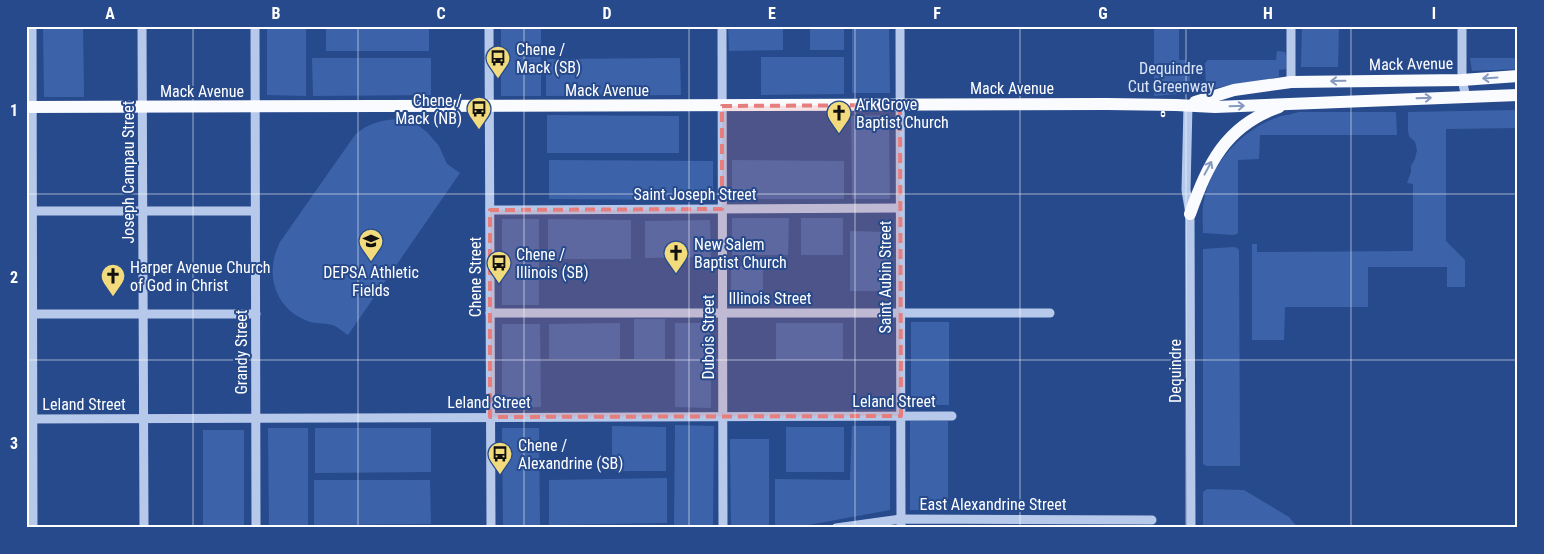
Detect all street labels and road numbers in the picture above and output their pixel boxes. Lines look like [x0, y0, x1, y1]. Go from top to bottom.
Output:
street label: Mack Avenue [1369, 54, 1453, 74]
street label: Mack Avenue [970, 79, 1054, 98]
street label: Mack Avenue [565, 81, 649, 100]
street label: Mack Avenue [160, 82, 244, 101]
street label: Joseph Campau Street [119, 100, 138, 244]
street label: Saint Joseph Street [633, 185, 757, 204]
street label: Saint Aubin Street [876, 220, 895, 334]
street label: Chene Street [466, 236, 485, 317]
street label: Illinois Street [729, 289, 812, 308]
street label: Dubois Street [699, 294, 718, 379]
street label: Grandy Street [232, 309, 251, 395]
street label: Dequindre [1166, 339, 1185, 403]
street label: Leland Street [852, 392, 936, 411]
street label: Leland Street [447, 393, 531, 412]
street label: Leland Street [42, 395, 126, 414]
street label: East Alexandrine Street [919, 495, 1067, 514]

